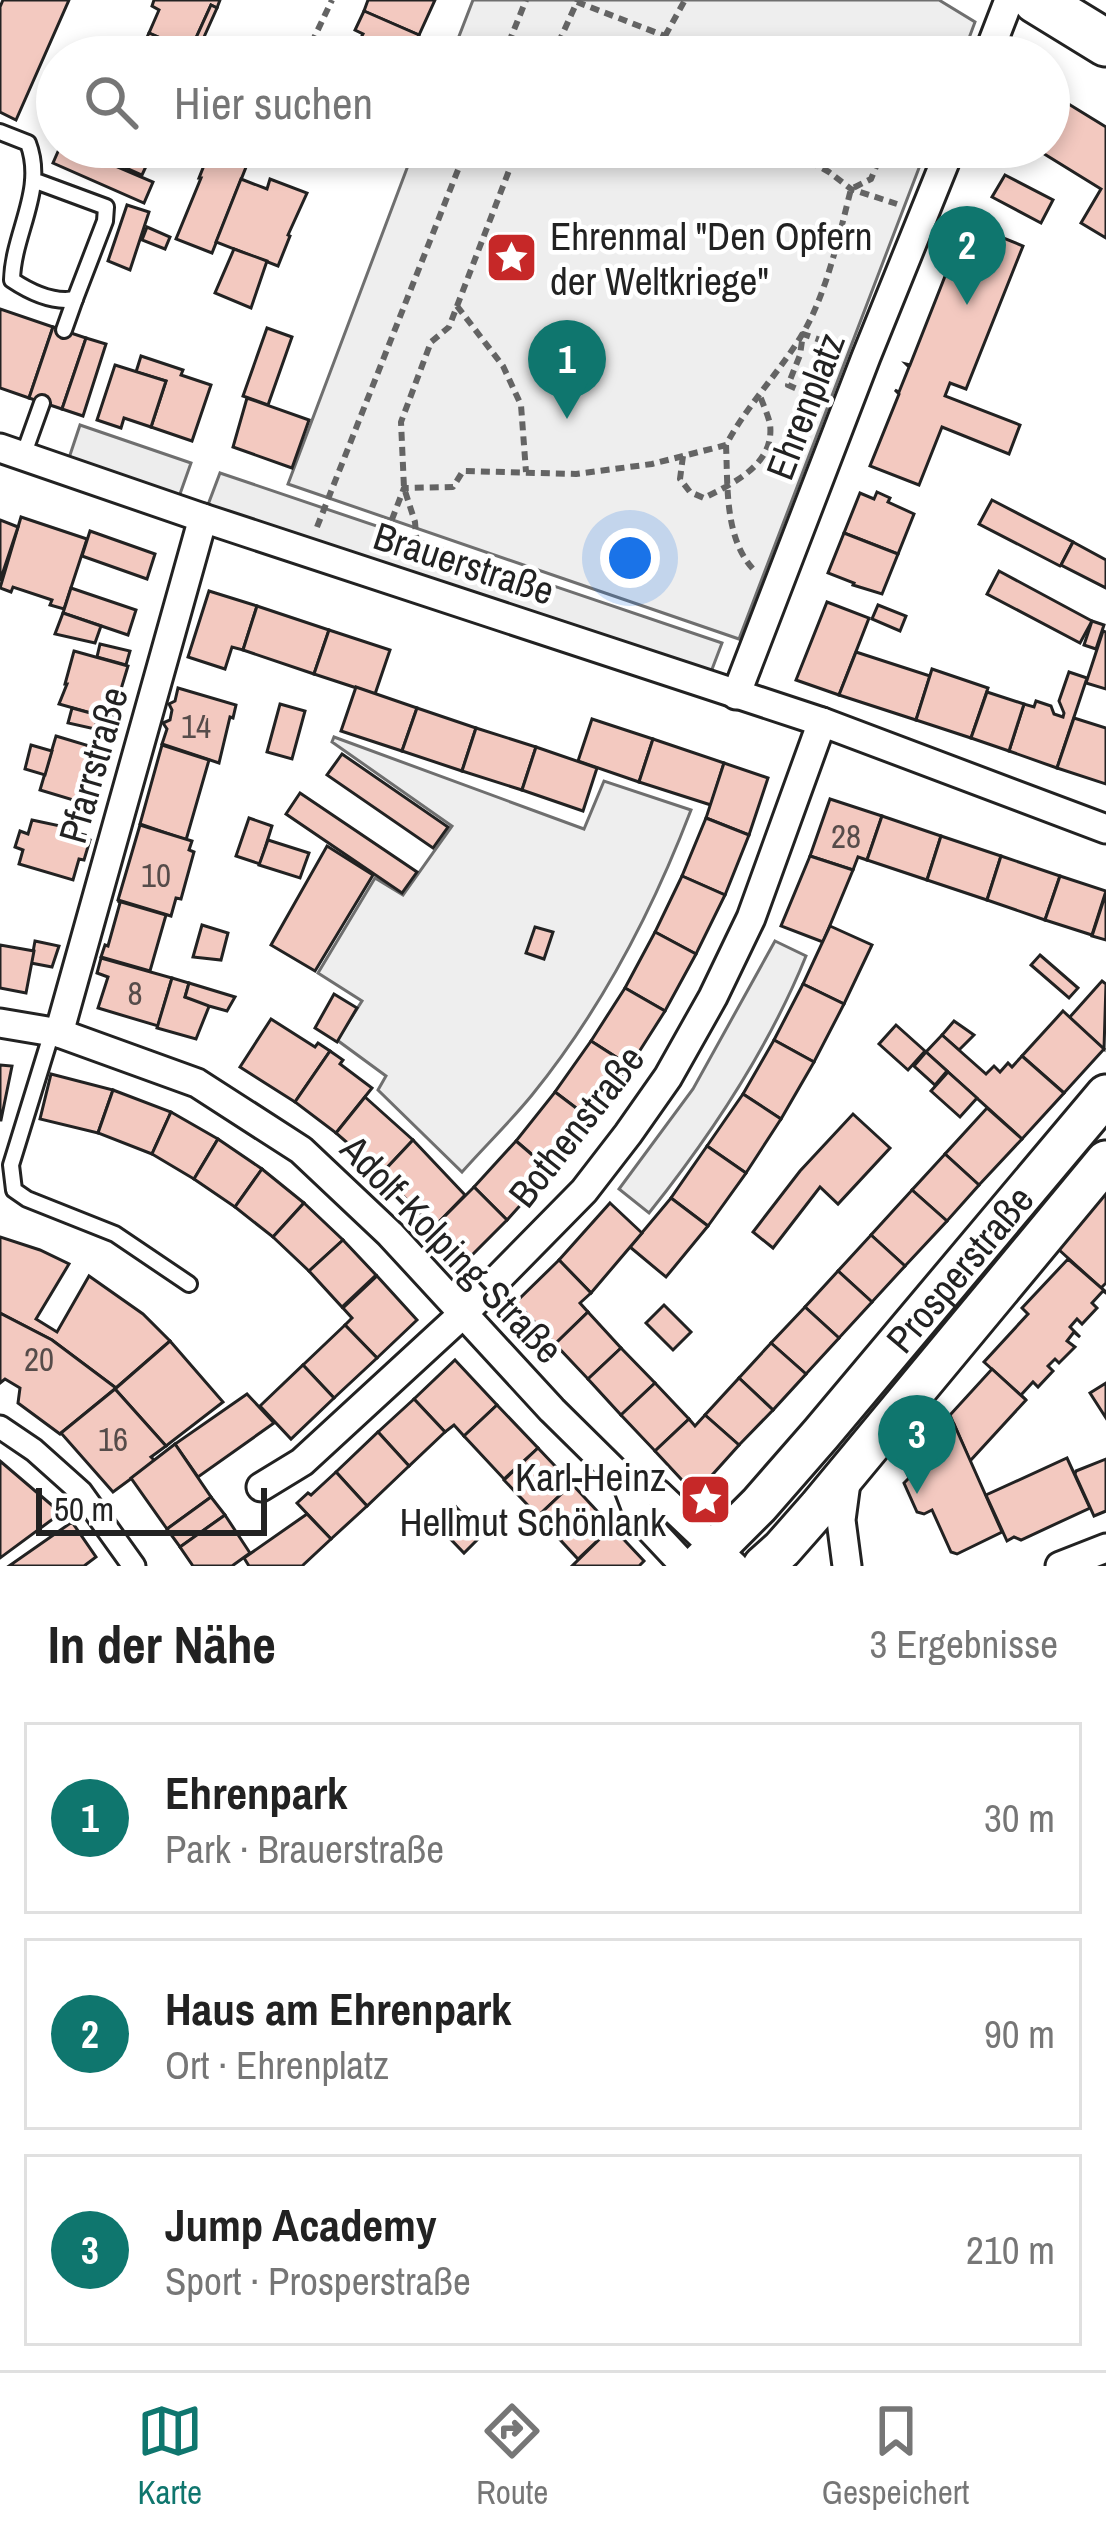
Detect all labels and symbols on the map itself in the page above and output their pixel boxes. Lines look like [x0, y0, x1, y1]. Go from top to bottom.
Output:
pin: 2 [928, 206, 1006, 305]
place label: Ehrenmal "Den Opfern der Weltkriege" [550, 210, 872, 307]
place icon: Ehrenmal "Den Opfern der Weltkriege" [483, 230, 539, 286]
pin: 1 [528, 320, 606, 419]
street label: Ehrenplatz [753, 325, 857, 487]
street label: Brauerstraße [367, 509, 561, 617]
your location [600, 528, 660, 588]
street label: Pfarrstraße [46, 681, 140, 849]
house number: 14 [181, 704, 211, 748]
house number: 28 [831, 814, 861, 858]
house number: 10 [141, 853, 171, 897]
house number: 8 [127, 971, 143, 1015]
street label: Bothenstraße [496, 1034, 656, 1218]
street label: Adolf-Kolping-Straße [329, 1123, 574, 1374]
street label: Prosperstraße [875, 1175, 1045, 1363]
house number: 20 [24, 1337, 54, 1381]
pin: 3 [878, 1395, 956, 1494]
house number: 16 [98, 1417, 128, 1461]
place label: Karl-Heinz Hellmut Schönlank [399, 1451, 667, 1548]
place icon: Karl-Heinz Hellmut Schönlank [677, 1471, 733, 1527]
scale bar [36, 1482, 267, 1535]

